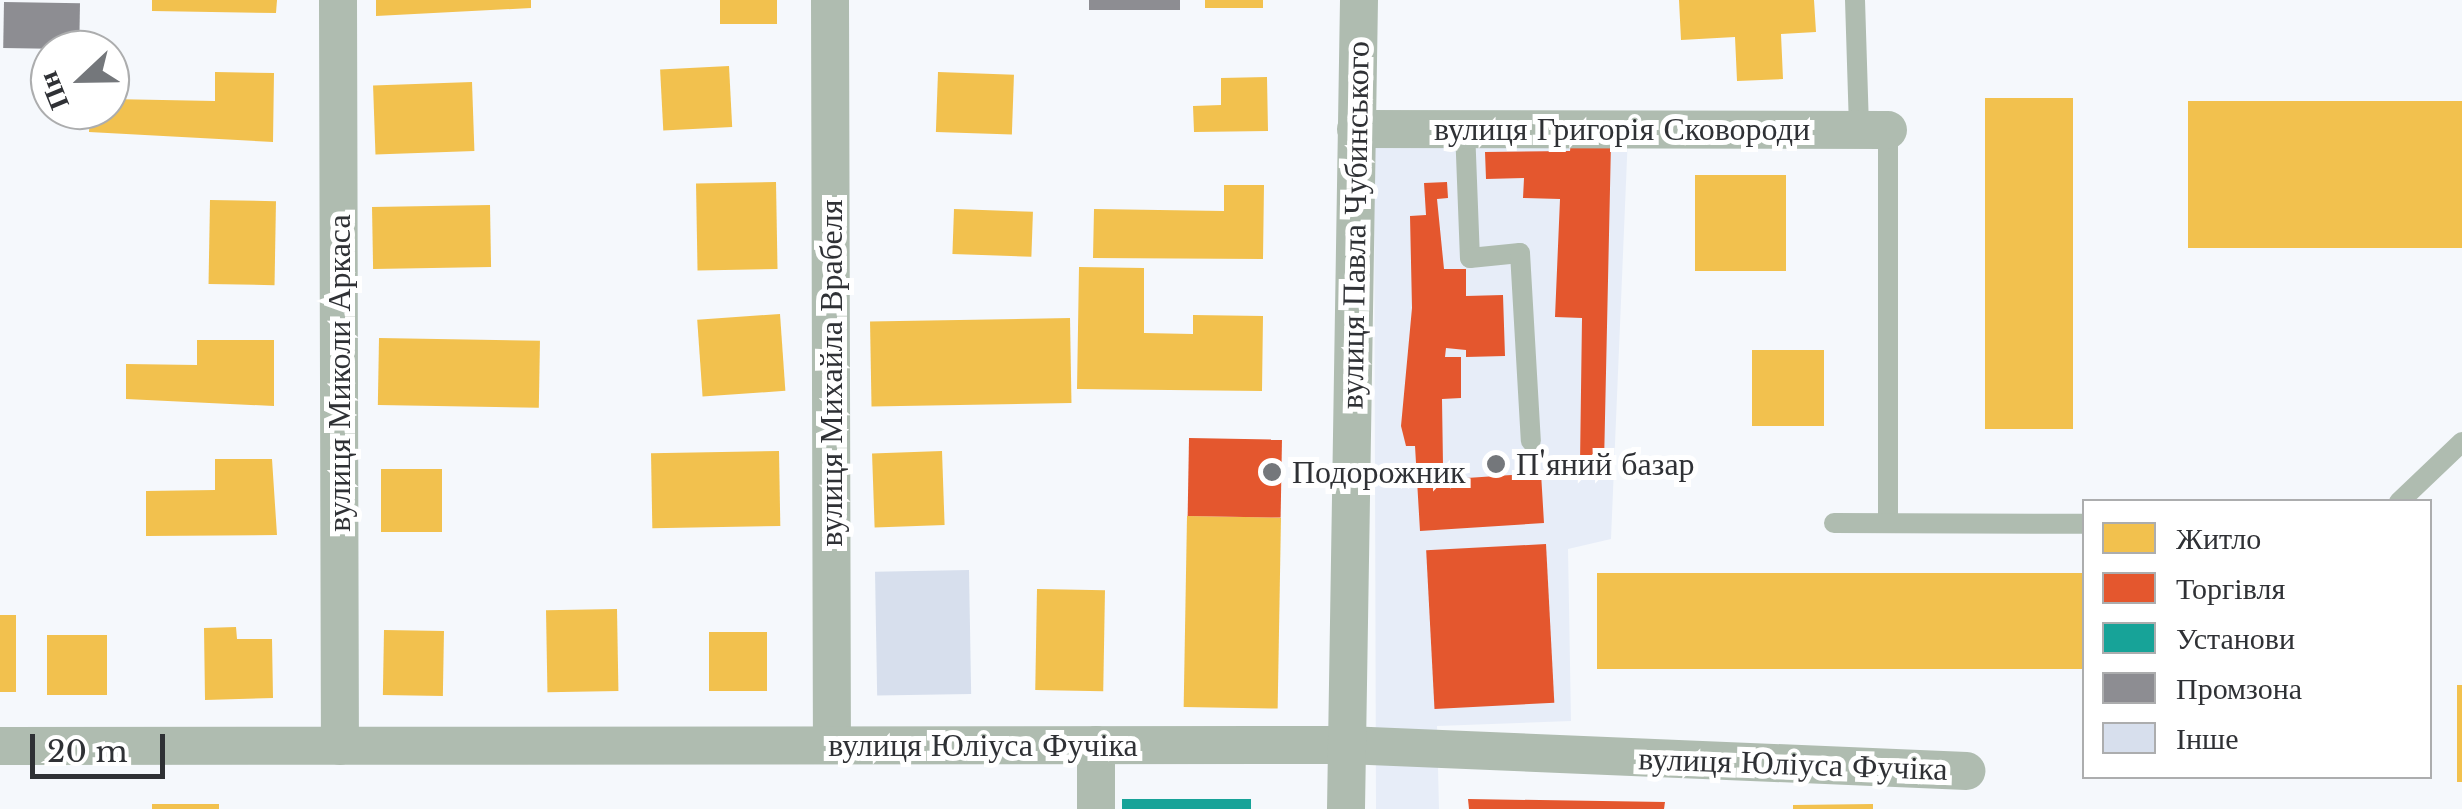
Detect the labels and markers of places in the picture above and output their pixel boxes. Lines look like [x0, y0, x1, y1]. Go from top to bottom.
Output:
place label: П'яний базар [1516, 445, 1695, 483]
place label: Подорожник [1292, 453, 1466, 491]
marker: П'яний базар [1485, 453, 1507, 475]
marker: Подорожник [1261, 461, 1283, 483]

